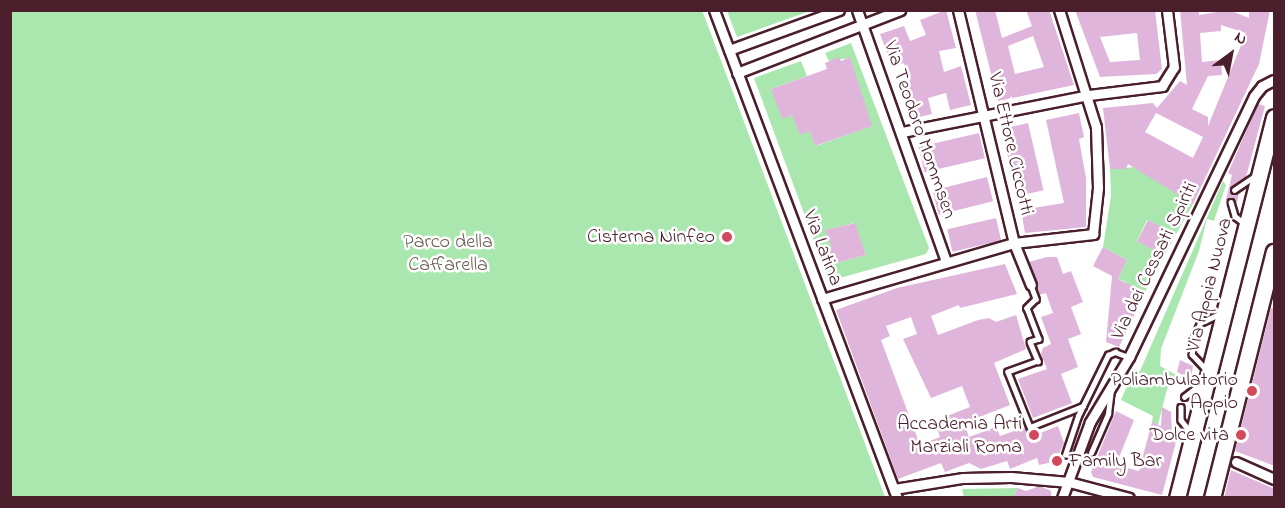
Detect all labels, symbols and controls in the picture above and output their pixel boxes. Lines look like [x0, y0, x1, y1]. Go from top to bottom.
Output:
north arrow [1201, 24, 1261, 84]
text: N [1230, 26, 1251, 52]
street label: Via Teodoro Mommsen [877, 38, 961, 222]
street label: Via Ettore Ciccotti [982, 70, 1038, 218]
street label: Via dei Cessati Spiriti [1106, 178, 1204, 344]
street label: Via Latina [797, 207, 847, 289]
street label: Via Appia Nuova [1182, 216, 1238, 354]
place label: Cisterna Ninfeo [587, 225, 715, 249]
marker: Cisterna Ninfeo [720, 230, 734, 244]
park label: Parco della Caffarella [403, 231, 493, 278]
place label: Poliambulatorio Appio [1111, 368, 1238, 415]
marker: Poliambulatorio Appio [1243, 382, 1261, 400]
place label: Accademia Arti Marziali Roma [897, 412, 1022, 459]
place label: Dolce vita [1149, 423, 1229, 447]
marker: Accademia Arti Marziali Roma [1027, 428, 1041, 442]
marker: Dolce vita [1234, 428, 1248, 442]
place label: Family Bar [1069, 449, 1162, 473]
marker: Family Bar [1050, 454, 1064, 468]

